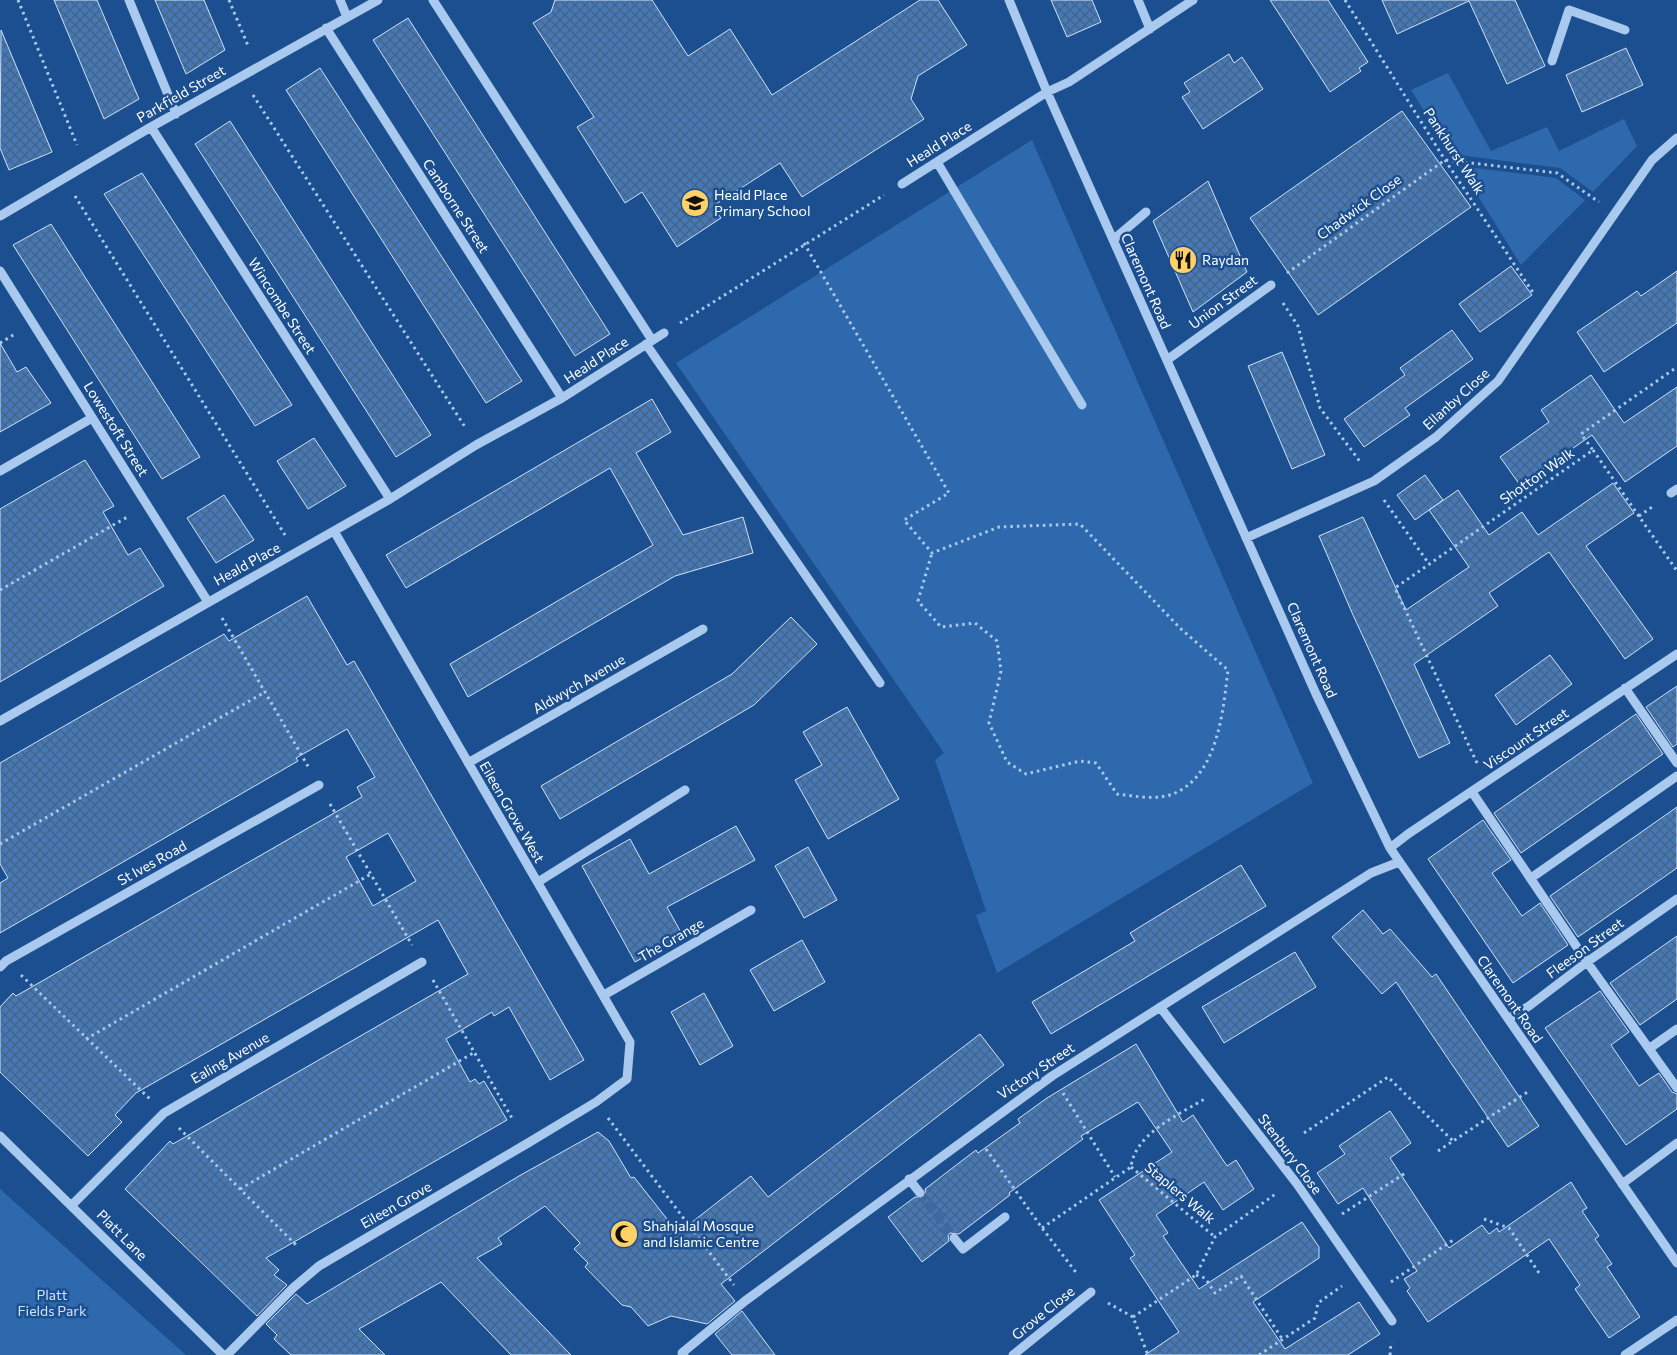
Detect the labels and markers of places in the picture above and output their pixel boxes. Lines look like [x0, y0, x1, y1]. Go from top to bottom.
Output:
place label: Heald Place Primary School [714, 186, 810, 219]
school or university icon: Heald Place Primary School [680, 188, 710, 218]
restaurant icon: Raydan [1168, 245, 1198, 275]
place label: Raydan [1202, 251, 1249, 268]
place label: Shahjalal Mosque and Islamic Centre [643, 1217, 759, 1250]
mosque icon: Shahjalal Mosque and Islamic Centre [609, 1219, 639, 1249]

